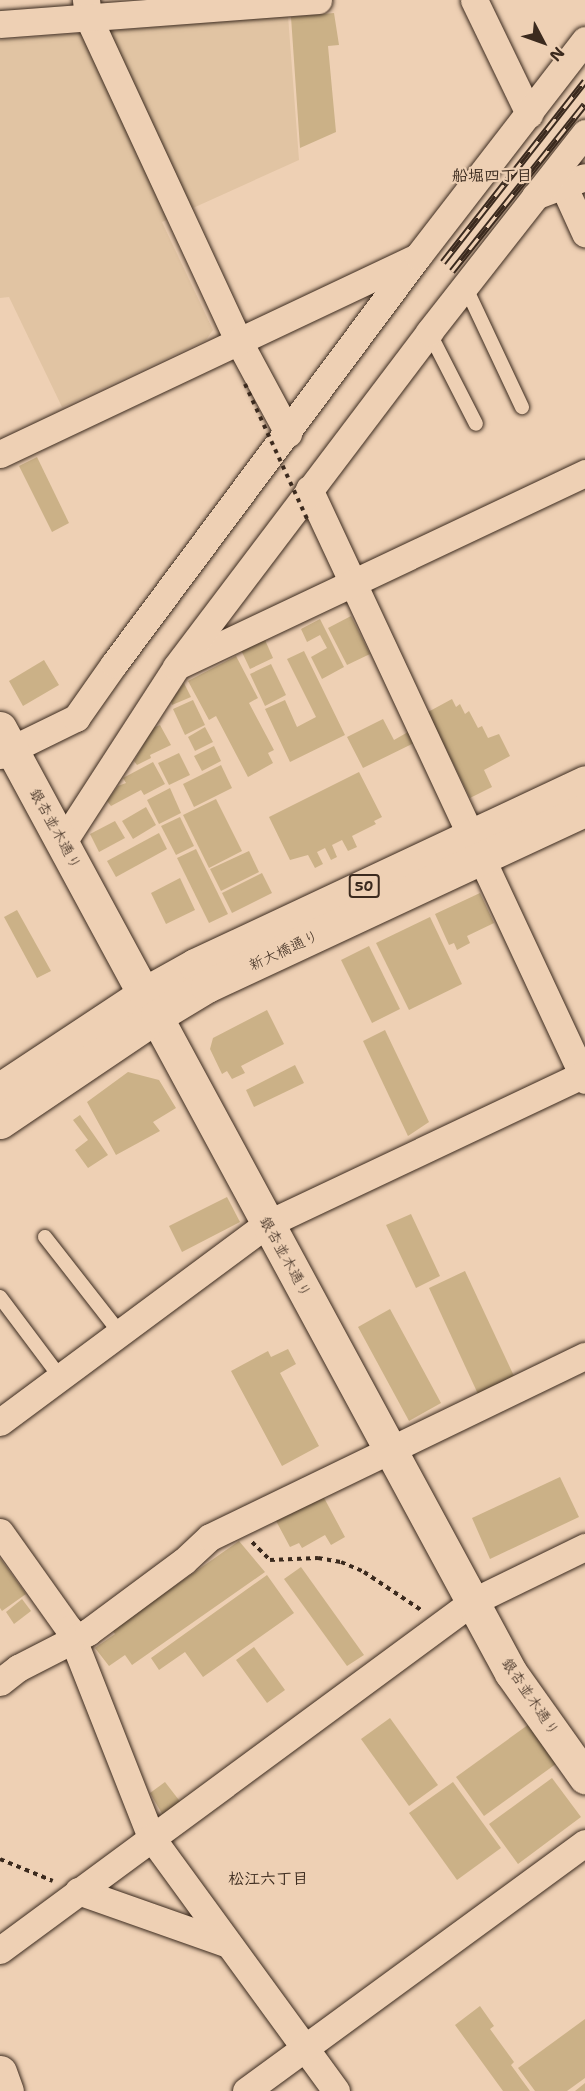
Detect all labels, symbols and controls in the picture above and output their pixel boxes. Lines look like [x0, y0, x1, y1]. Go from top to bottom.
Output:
north arrow [513, 12, 573, 72]
text: N [545, 42, 569, 66]
district label: 船堀四丁目 [452, 166, 532, 186]
street label: 銀杏並木通り [25, 785, 85, 873]
road number: 50 [348, 875, 380, 897]
street label: 新大橋通り [246, 927, 322, 975]
street label: 銀杏並木通り [255, 1213, 315, 1301]
street label: 銀杏並木通り [497, 1655, 563, 1739]
district label: 松江六丁目 [228, 1869, 308, 1889]

